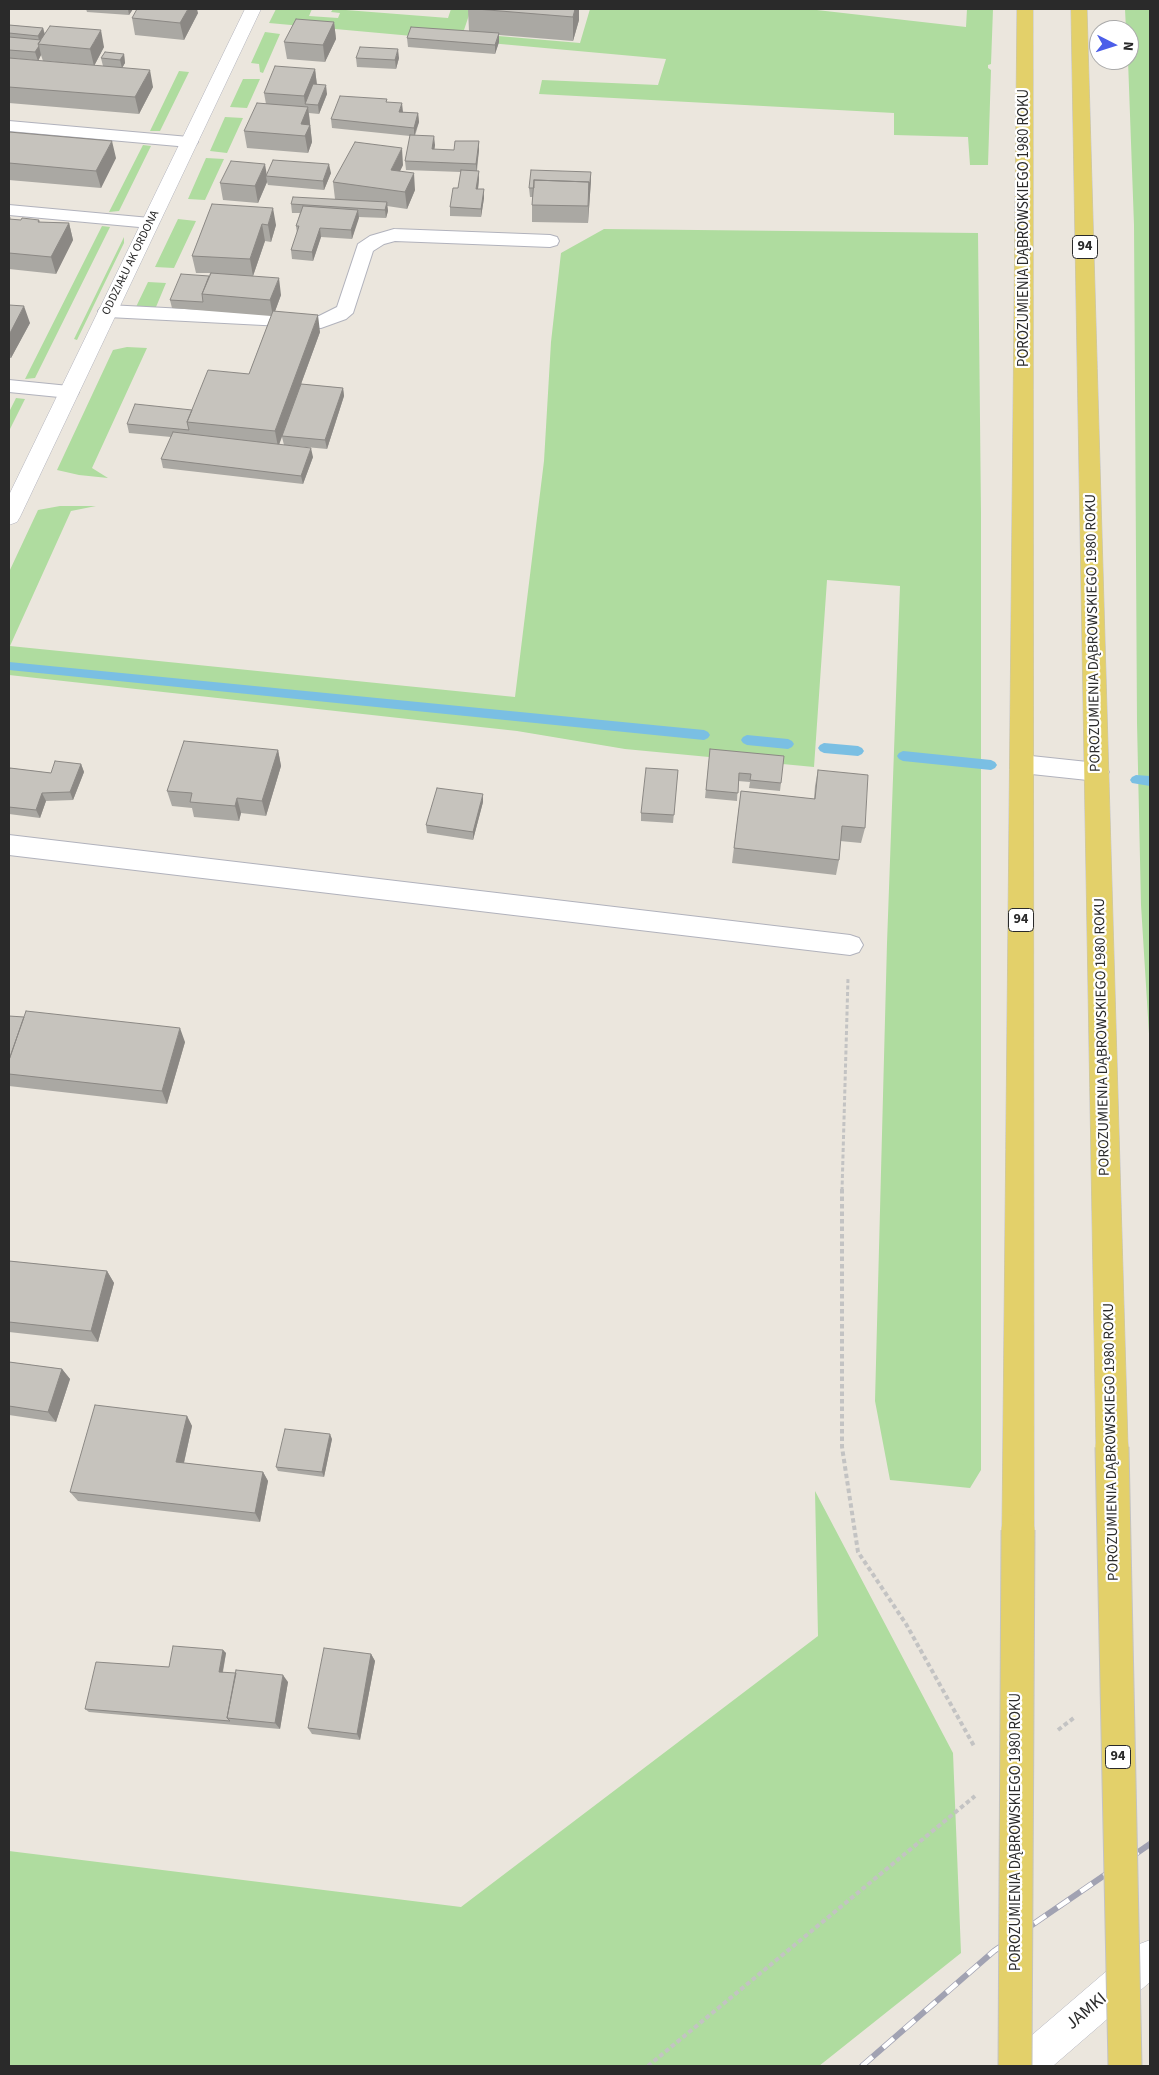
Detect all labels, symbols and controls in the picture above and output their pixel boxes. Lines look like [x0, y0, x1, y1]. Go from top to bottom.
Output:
north arrow [1089, 20, 1139, 70]
text: N [1118, 41, 1138, 52]
street label: POROZUMIENIA DĄBROWSKIEGO 1980 ROKU [1016, 89, 1034, 367]
street label: ODDZIAŁU AK ORDONA [99, 208, 163, 318]
road number: 94 [1072, 236, 1098, 258]
street label: POROZUMIENIA DĄBROWSKIEGO 1980 ROKU [1083, 494, 1105, 772]
street label: POROZUMIENIA DĄBROWSKIEGO 1980 ROKU [1092, 898, 1114, 1176]
road number: 94 [1008, 908, 1034, 932]
street label: POROZUMIENIA DĄBROWSKIEGO 1980 ROKU [1101, 1303, 1123, 1581]
street label: POROZUMIENIA DĄBROWSKIEGO 1980 ROKU [1008, 1693, 1026, 1971]
road number: 94 [1106, 1745, 1130, 1768]
street label: JAMKI [1062, 1989, 1112, 2035]

